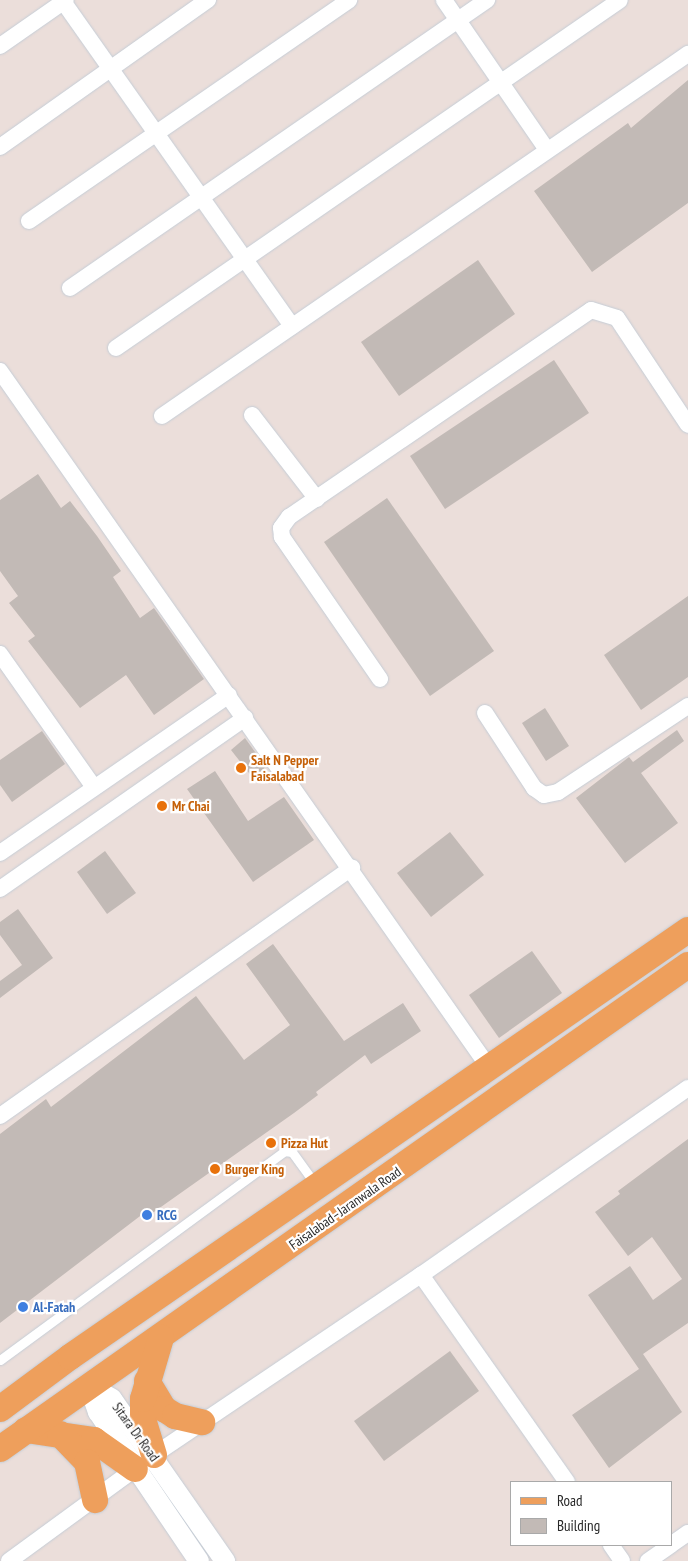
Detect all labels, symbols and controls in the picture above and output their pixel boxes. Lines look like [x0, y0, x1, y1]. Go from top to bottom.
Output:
place label: Salt N Pepper Faisalabad [251, 752, 319, 784]
marker: Salt N Pepper Faisalabad [235, 762, 247, 774]
place label: Mr Chai [172, 798, 210, 814]
marker: Mr Chai [156, 800, 168, 812]
place label: Pizza Hut [281, 1135, 328, 1151]
marker: Pizza Hut [265, 1137, 277, 1149]
place label: Burger King [225, 1161, 284, 1177]
marker: Burger King [209, 1163, 221, 1175]
street label: Faisalabad–Jaranwala Road [286, 1163, 404, 1253]
place label: RCG [157, 1207, 177, 1223]
marker: RCG [141, 1209, 153, 1221]
place label: Al-Fatah [33, 1299, 75, 1315]
marker: Al-Fatah [17, 1301, 29, 1313]
street label: Sitara Dr Road [109, 1399, 163, 1465]
legend [510, 1481, 673, 1546]
text: Road [557, 1491, 583, 1510]
text: Building [557, 1516, 600, 1535]

